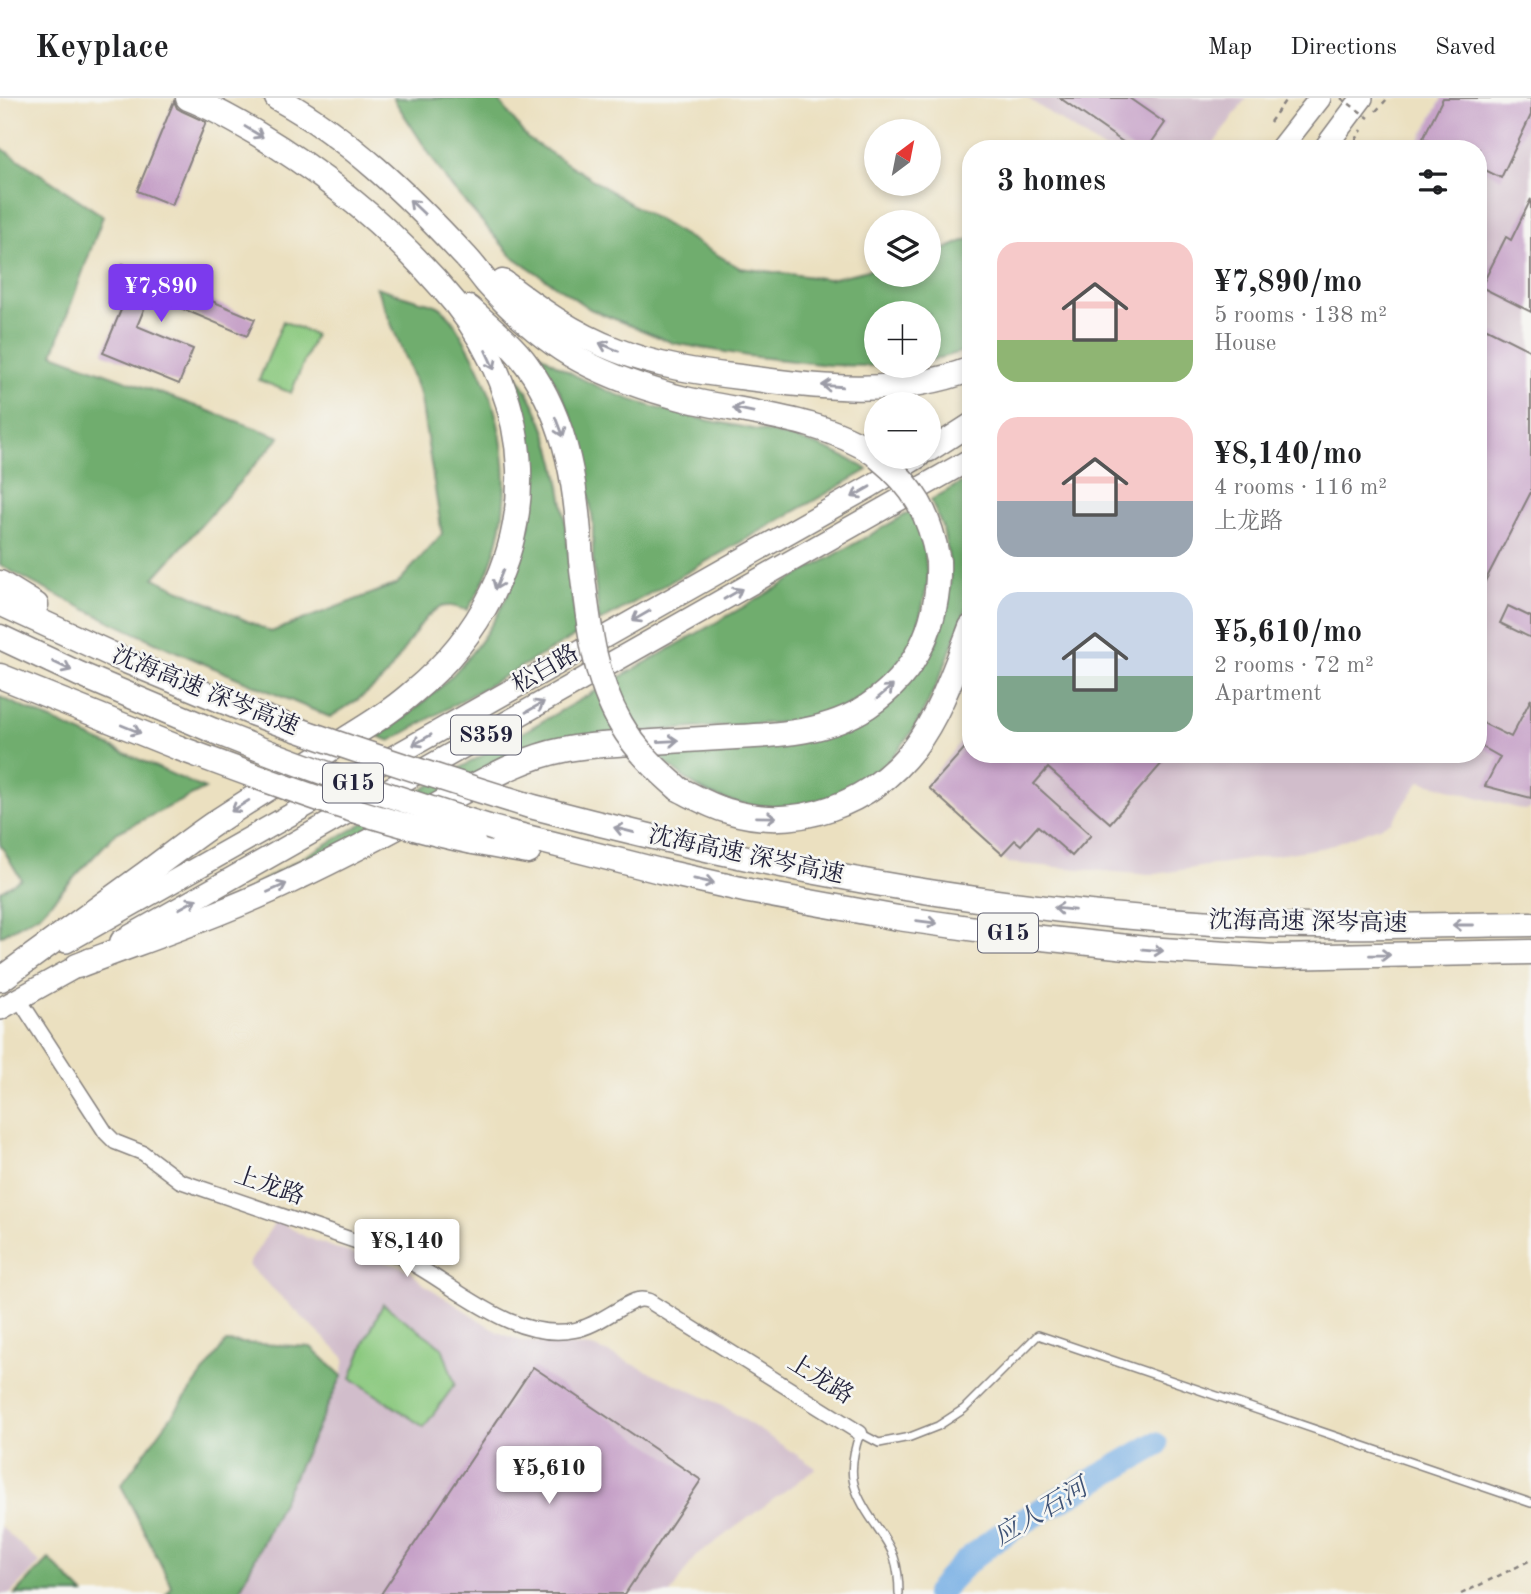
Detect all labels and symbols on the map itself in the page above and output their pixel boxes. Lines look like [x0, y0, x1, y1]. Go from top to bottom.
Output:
north arrow [864, 119, 942, 196]
one-way arrow [244, 125, 264, 139]
one-way arrow [409, 199, 426, 216]
pin: ¥7,890 [104, 264, 218, 324]
one-way arrow [599, 339, 620, 352]
one-way arrow [484, 349, 497, 370]
one-way arrow [821, 380, 844, 393]
one-way arrow [732, 402, 755, 416]
one-way arrow [554, 416, 567, 438]
one-way arrow [851, 485, 871, 499]
one-way arrow [491, 568, 504, 590]
one-way arrow [722, 587, 742, 601]
one-way arrow [632, 609, 652, 623]
street label: 松白路 [507, 639, 583, 698]
street label: 沈海高速 深岑高速 [108, 641, 303, 740]
one-way arrow [51, 660, 72, 673]
one-way arrow [876, 684, 894, 700]
one-way arrow [524, 700, 544, 714]
road number: S359 [451, 716, 521, 754]
one-way arrow [120, 723, 142, 736]
one-way arrow [413, 733, 433, 747]
one-way arrow [656, 734, 679, 747]
road number: G15 [323, 764, 383, 803]
one-way arrow [231, 800, 251, 814]
one-way arrow [755, 810, 778, 823]
street label: 沈海高速 深岑高速 [646, 821, 846, 888]
one-way arrow [613, 823, 635, 836]
one-way arrow [692, 875, 715, 888]
one-way arrow [266, 881, 287, 894]
one-way arrow [177, 897, 197, 911]
one-way arrow [1054, 903, 1076, 916]
street label: 沈海高速 深岑高速 [1208, 906, 1408, 937]
road number: G15 [978, 914, 1038, 953]
one-way arrow [916, 916, 938, 929]
one-way arrow [1452, 918, 1475, 932]
one-way arrow [1141, 944, 1164, 957]
one-way arrow [1369, 948, 1392, 962]
street label: 上龙路 [231, 1161, 308, 1210]
pin: ¥8,140 [350, 1220, 464, 1279]
street label: 上龙路 [783, 1348, 858, 1409]
pin: ¥5,610 [492, 1446, 606, 1506]
water label: 应人石河 [988, 1470, 1096, 1551]

